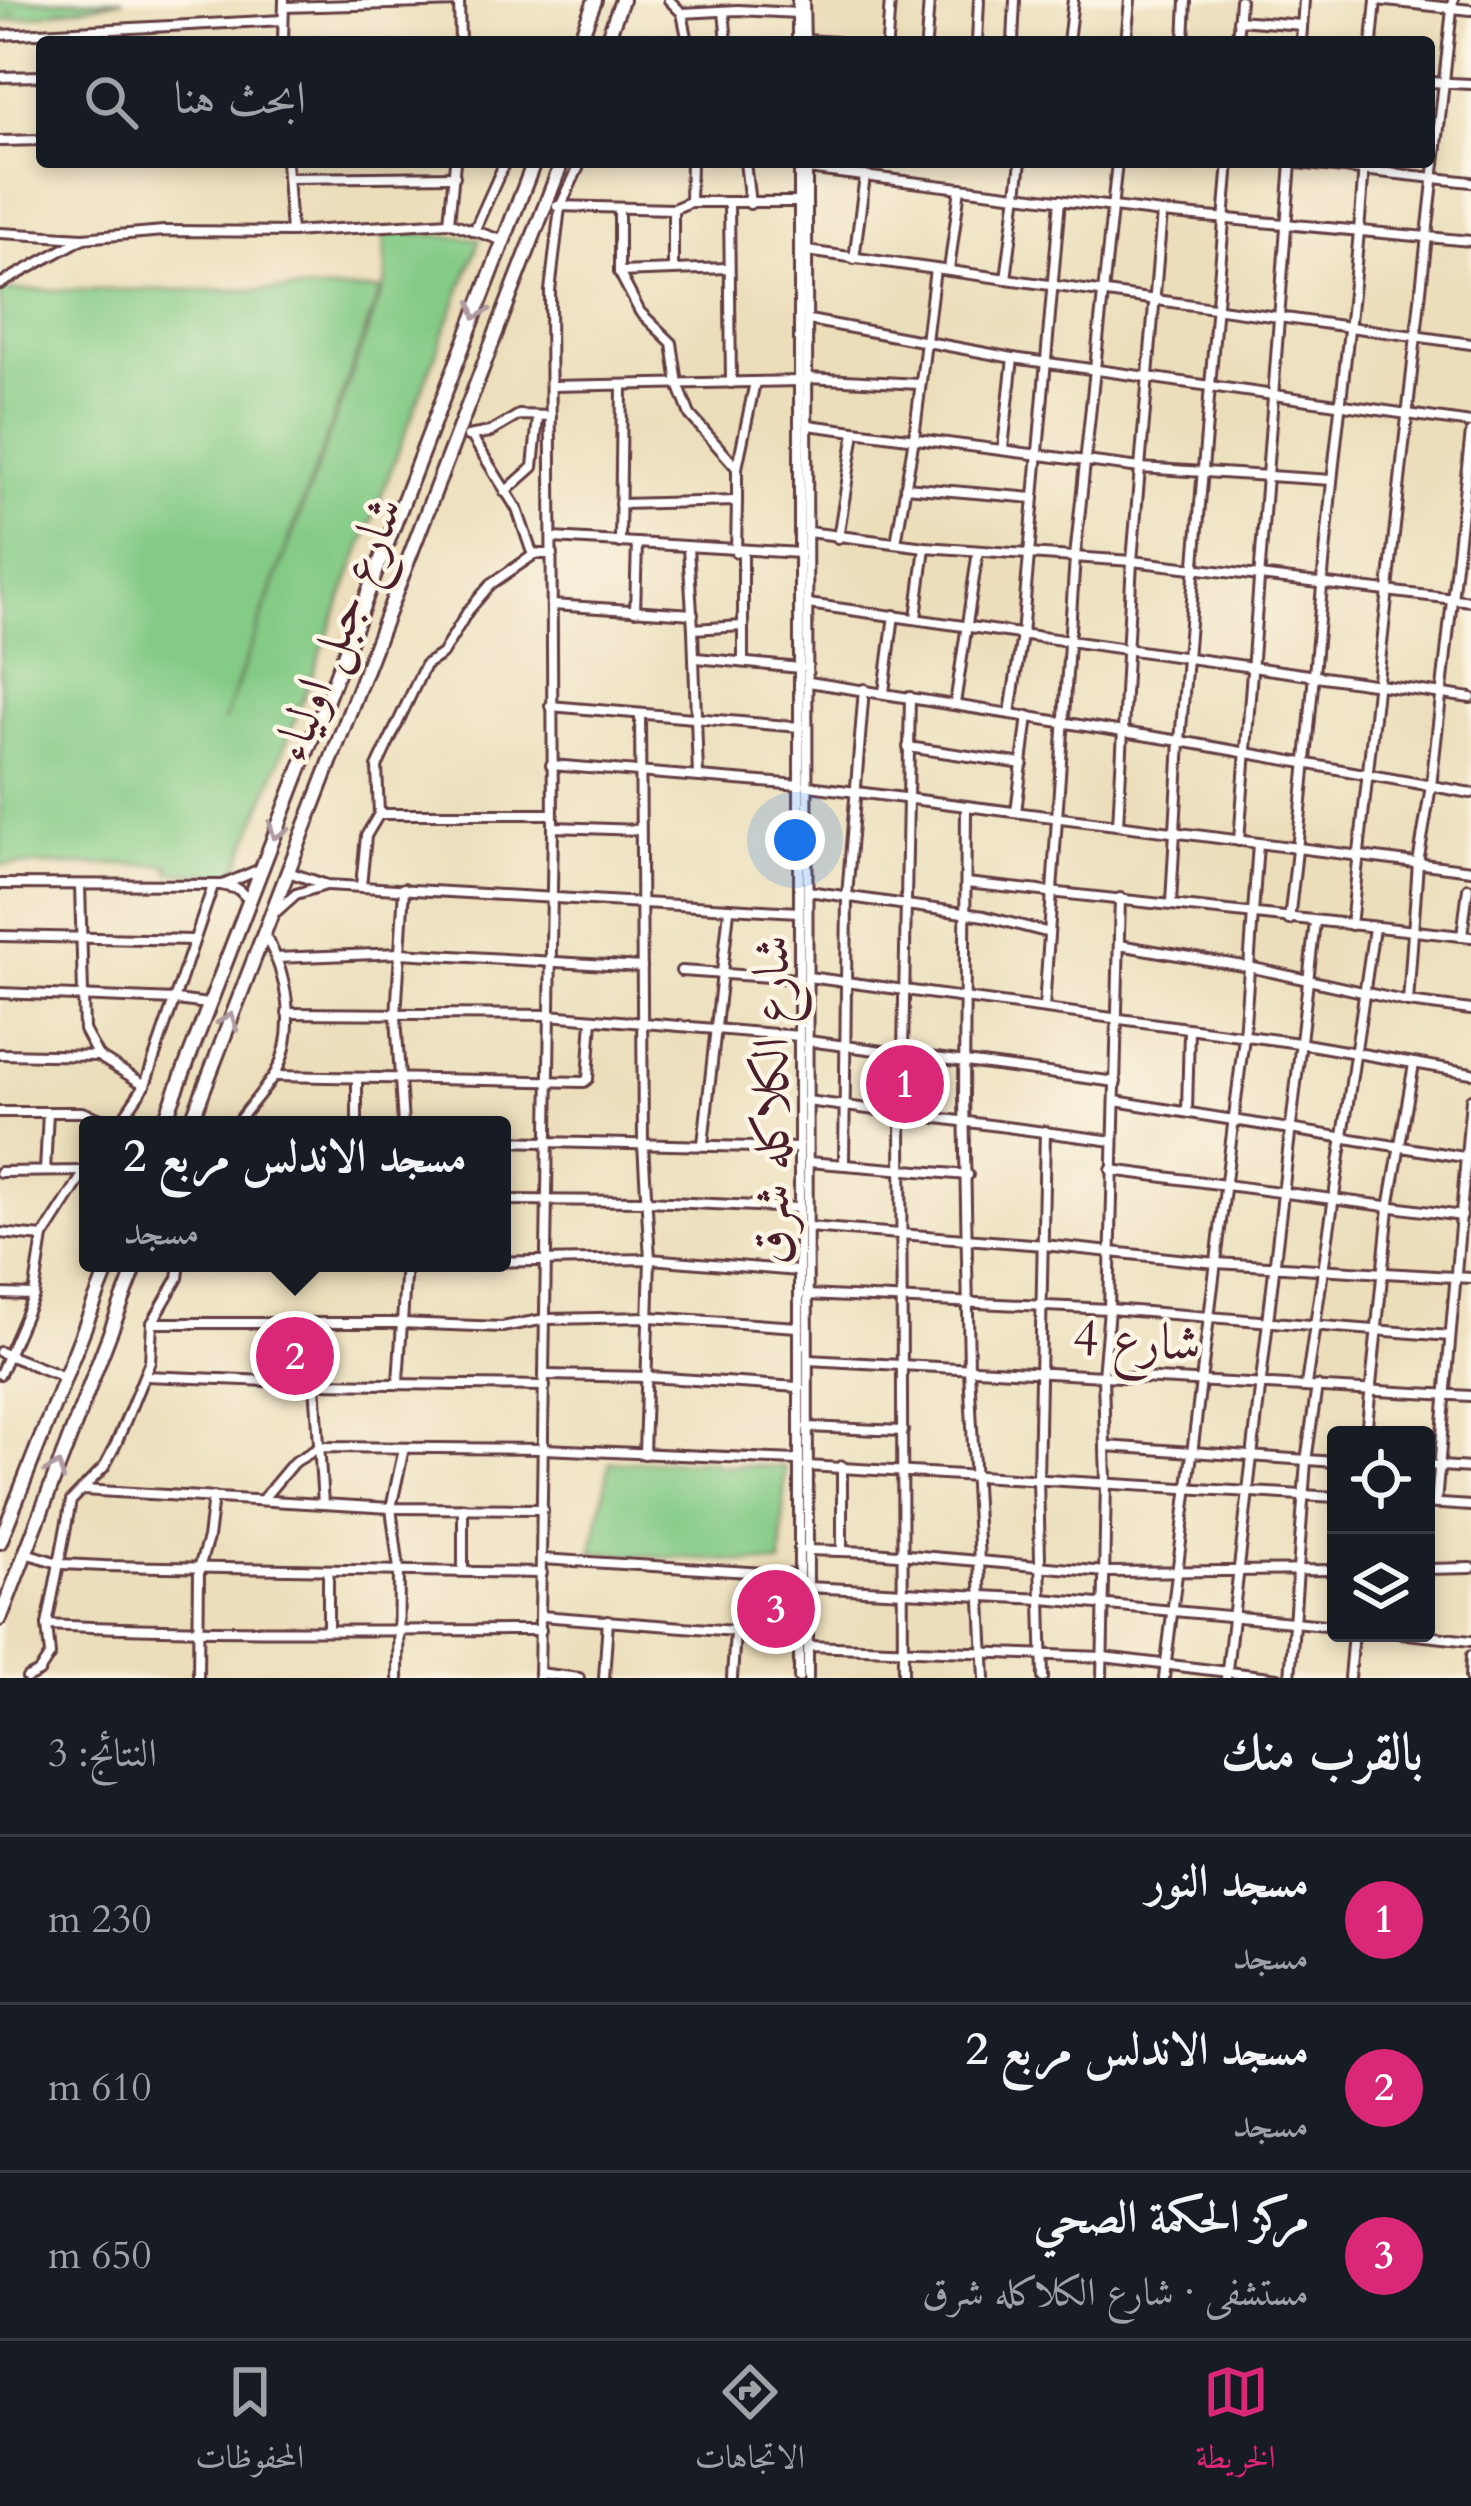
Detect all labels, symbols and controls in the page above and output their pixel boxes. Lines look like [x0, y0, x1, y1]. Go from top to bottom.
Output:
search box [36, 36, 1435, 168]
text: ابحث هنا [174, 68, 306, 129]
icon: search [78, 69, 144, 135]
one-way arrow [468, 299, 493, 320]
street label: شارع جبل اولياء [255, 486, 426, 774]
your location [765, 810, 825, 870]
one-way arrow [267, 820, 291, 841]
street label: شارع الكلاكله شرق [737, 935, 813, 1265]
one-way arrow [215, 1012, 240, 1033]
pin: 1 [866, 1039, 944, 1129]
popup [79, 1116, 511, 1272]
text: مسجد الاندلس مربع 2 [123, 1126, 467, 1187]
text: مسجد [123, 1205, 200, 1258]
street label: شارع 4 [1071, 1303, 1203, 1385]
pin: 2 [256, 1311, 334, 1401]
map controls [1327, 1426, 1435, 1642]
button: locate [1327, 1426, 1435, 1534]
one-way arrow [42, 1460, 67, 1481]
button: layers [1327, 1534, 1435, 1642]
pin: 3 [737, 1564, 815, 1654]
text: بالقرب منك [1221, 1718, 1423, 1788]
text: النتائج: 3 [48, 1727, 157, 1780]
text: مسجد النور [1147, 1851, 1309, 1912]
text: 230 m [48, 1893, 151, 1946]
text: 1 [1374, 1893, 1394, 1946]
text: مسجد [1232, 1930, 1309, 1983]
text: مسجد الاندلس مربع 2 [965, 2019, 1309, 2080]
text: 610 m [48, 2061, 151, 2114]
text: 2 [1374, 2061, 1394, 2114]
text: مسجد [1232, 2098, 1309, 2151]
text: مركز الحكمة الصحي [1033, 2187, 1309, 2248]
text: 650 m [48, 2229, 151, 2282]
text: 3 [1374, 2229, 1394, 2282]
text: مستشفى · شارع الكلاكله شرق [922, 2266, 1309, 2319]
tab: المحفوظات [195, 2359, 304, 2489]
tab: الاتجاهات [695, 2359, 805, 2489]
tab: الخريطة [1195, 2359, 1276, 2489]

